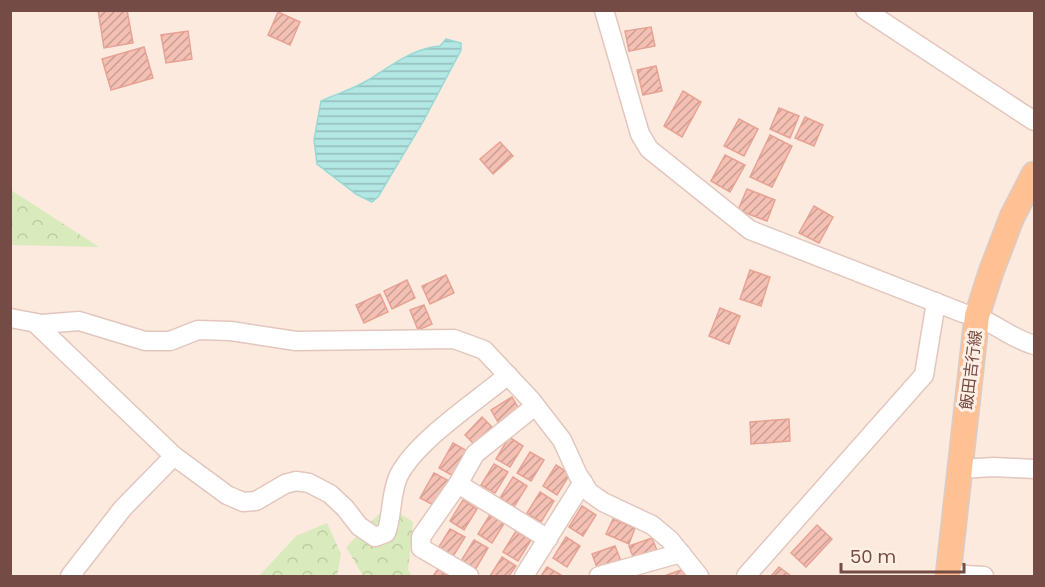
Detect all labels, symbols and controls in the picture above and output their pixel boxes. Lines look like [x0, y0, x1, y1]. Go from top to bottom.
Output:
street label: 飯田吉行線 [955, 329, 987, 411]
scale bar [841, 536, 964, 574]
text: 50 m [850, 544, 896, 569]

